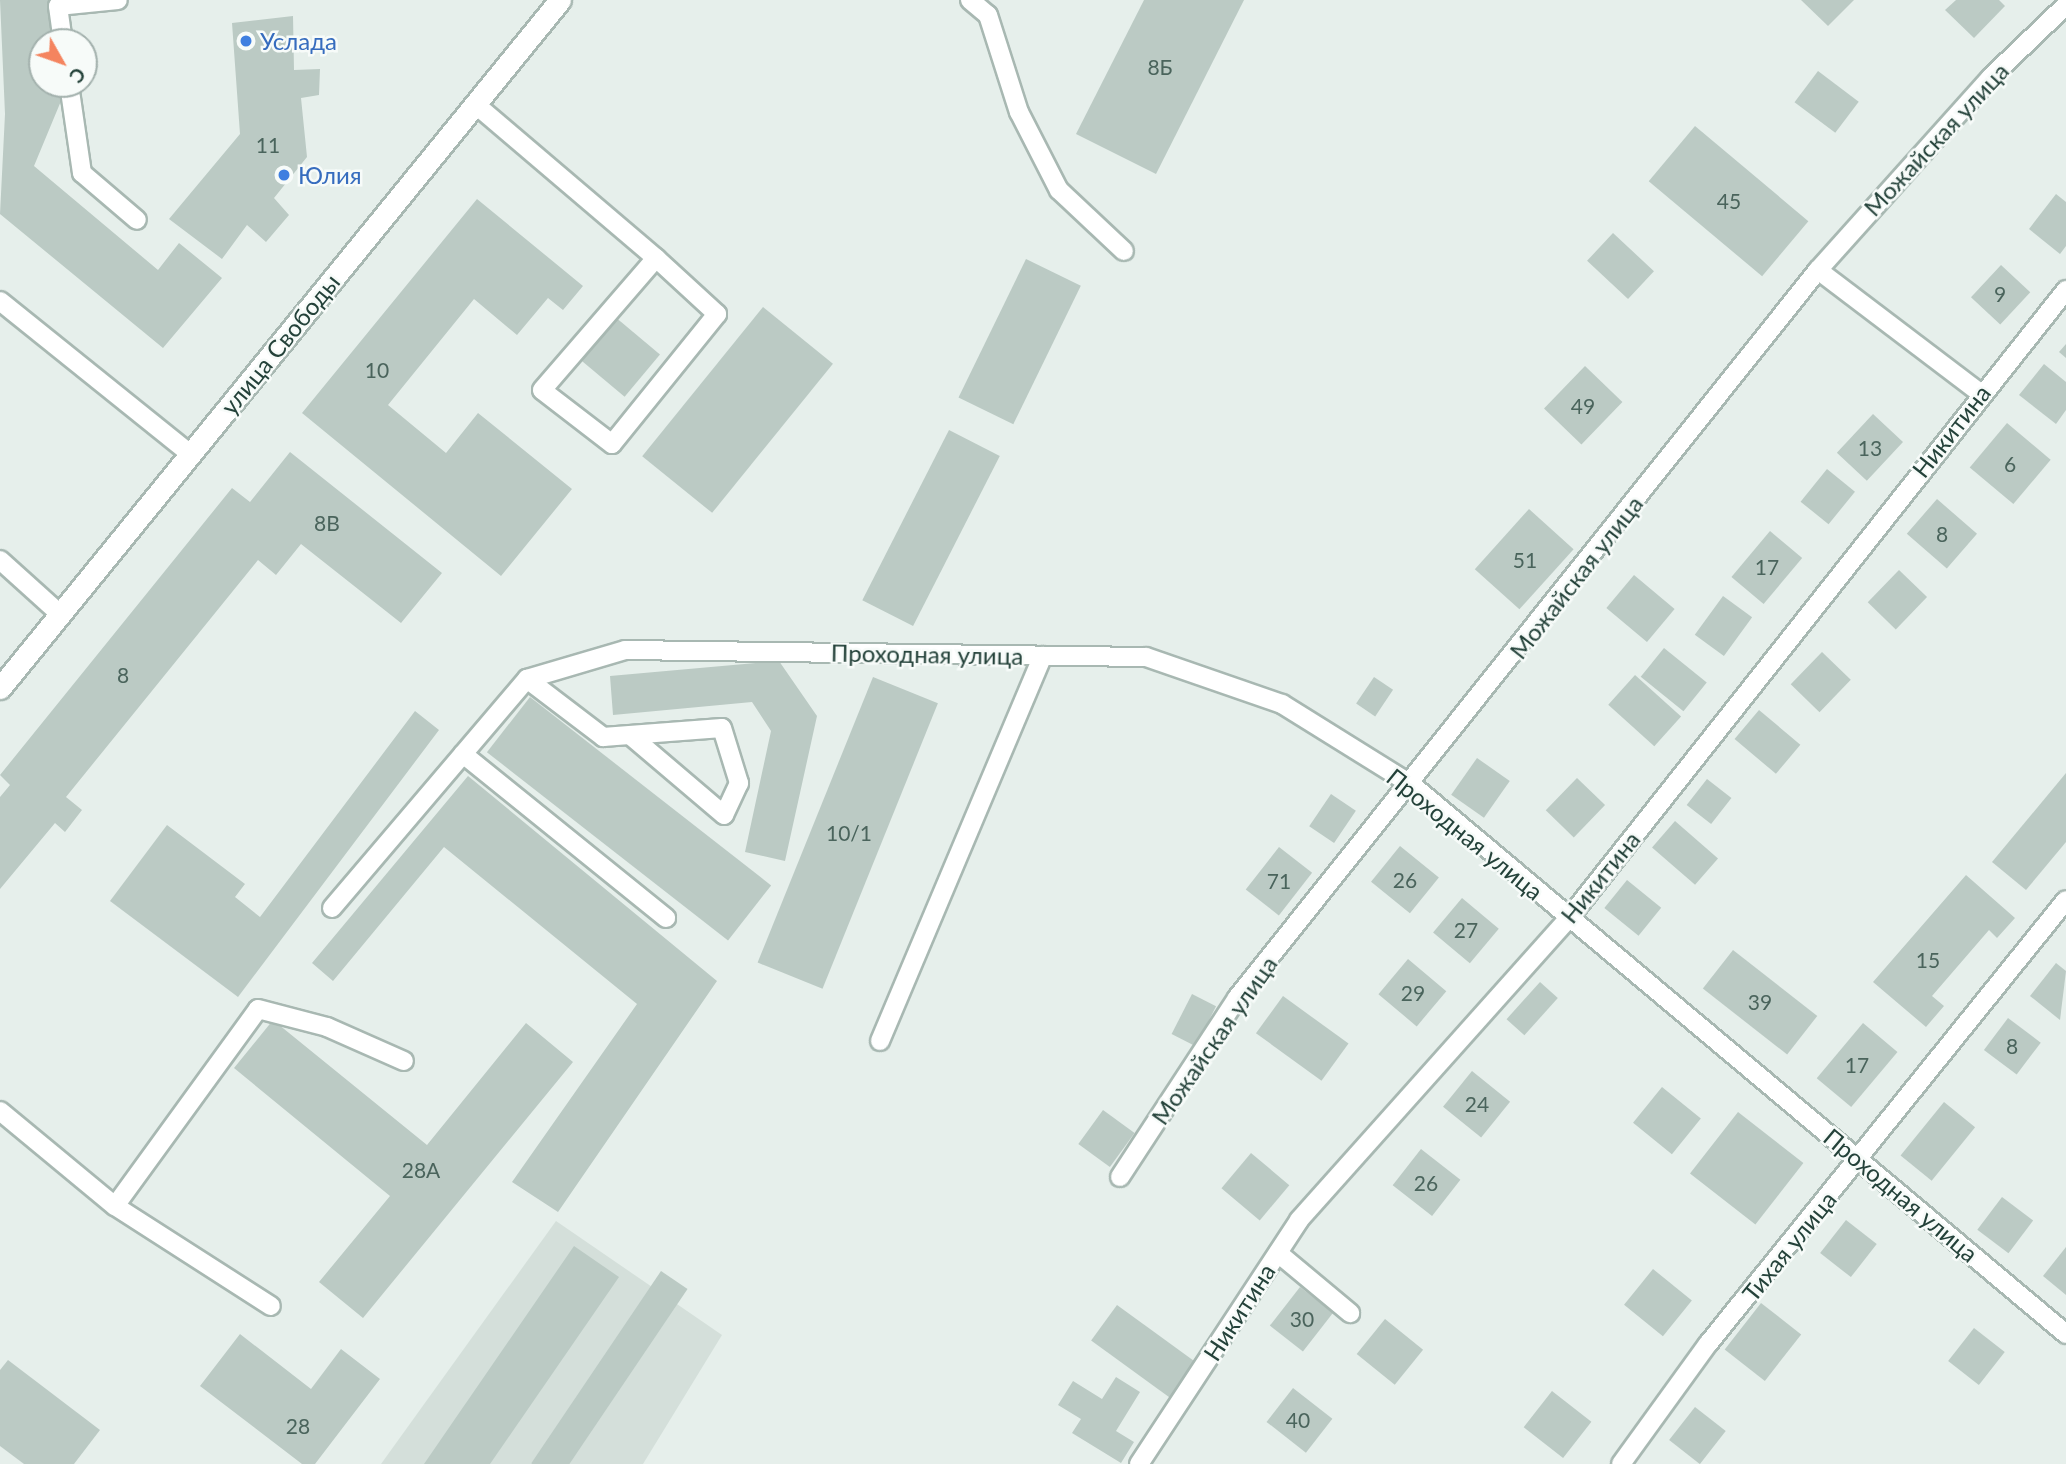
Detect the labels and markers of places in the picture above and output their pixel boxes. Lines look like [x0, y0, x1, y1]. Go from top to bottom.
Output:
place label: Услада [260, 27, 337, 55]
marker: Услада [238, 33, 254, 49]
place label: Юлия [298, 161, 362, 189]
marker: Юлия [276, 167, 292, 183]

